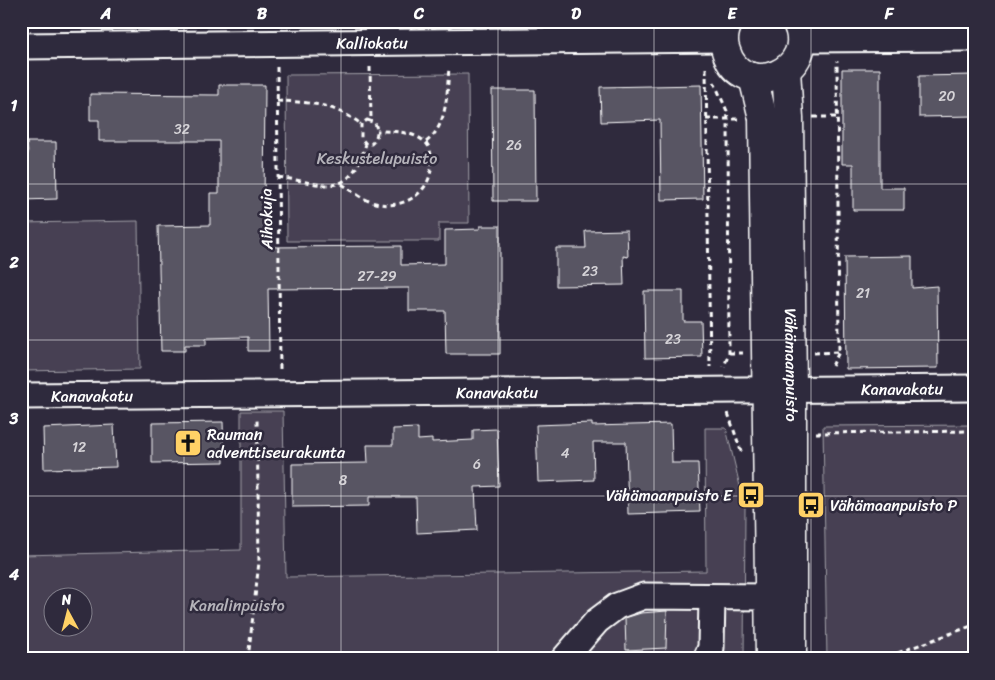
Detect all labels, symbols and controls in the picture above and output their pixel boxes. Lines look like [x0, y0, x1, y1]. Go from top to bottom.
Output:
text: A [100, 0, 111, 28]
text: B [257, 0, 268, 28]
text: C [413, 0, 425, 28]
text: D [571, 0, 581, 28]
text: E [728, 0, 738, 28]
text: F [884, 0, 895, 28]
street label: Kalliokatu [336, 28, 408, 58]
house number: 20 [939, 84, 956, 109]
text: 1 [11, 91, 18, 120]
house number: 32 [174, 117, 190, 142]
house number: 26 [506, 133, 522, 158]
park label: Keskustelupuisto [317, 144, 437, 173]
street label: Aihokuja [251, 188, 282, 251]
text: 2 [8, 248, 19, 277]
house number: 23 [582, 259, 598, 284]
house number: 27-29 [357, 264, 397, 289]
house number: 21 [856, 281, 870, 306]
street label: Vähämaanpuisto [776, 308, 806, 422]
house number: 23 [665, 327, 681, 352]
street label: Kanavakatu [861, 374, 944, 404]
street label: Kanavakatu [456, 378, 539, 407]
street label: Kanavakatu [51, 381, 134, 411]
text: 3 [9, 404, 19, 433]
place label: Rauman adventtiseurakunta [207, 420, 346, 467]
church icon: Rauman adventtiseurakunta [173, 428, 203, 458]
house number: 12 [72, 435, 86, 460]
house number: 4 [561, 441, 570, 466]
house number: 6 [473, 452, 481, 477]
house number: 8 [339, 468, 348, 493]
bus stop icon: Vähämaanpuisto E [736, 480, 766, 510]
place label: Vähämaanpuisto E [606, 481, 733, 510]
bus stop icon: Vähämaanpuisto P [796, 490, 826, 520]
place label: Vähämaanpuisto P [830, 491, 957, 520]
text: 4 [8, 560, 19, 589]
text: N [59, 587, 73, 613]
north arrow [42, 588, 92, 638]
park label: Kanalinpuisto [189, 591, 285, 620]

